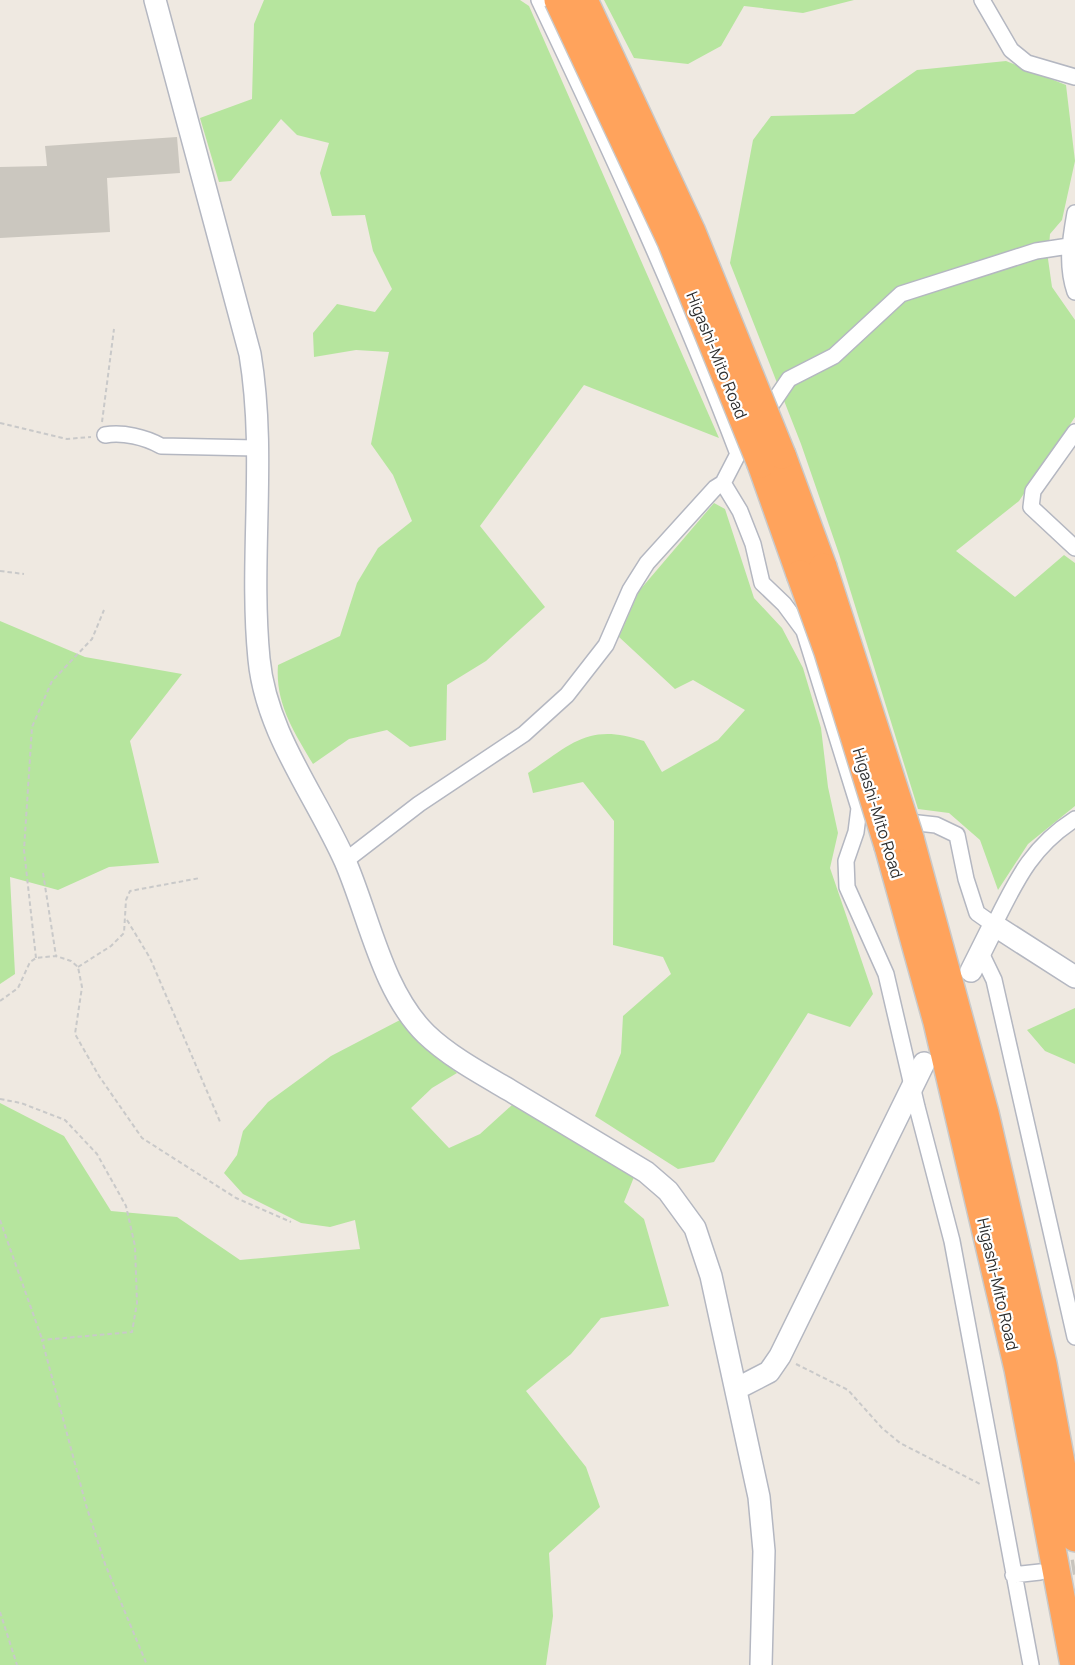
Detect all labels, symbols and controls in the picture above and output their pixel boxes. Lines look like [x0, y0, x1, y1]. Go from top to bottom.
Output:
street label: Higashi-Mito Road [681, 288, 753, 422]
street label: Higashi-Mito Road [848, 745, 908, 881]
street label: Higashi-Mito Road [972, 1216, 1024, 1352]

